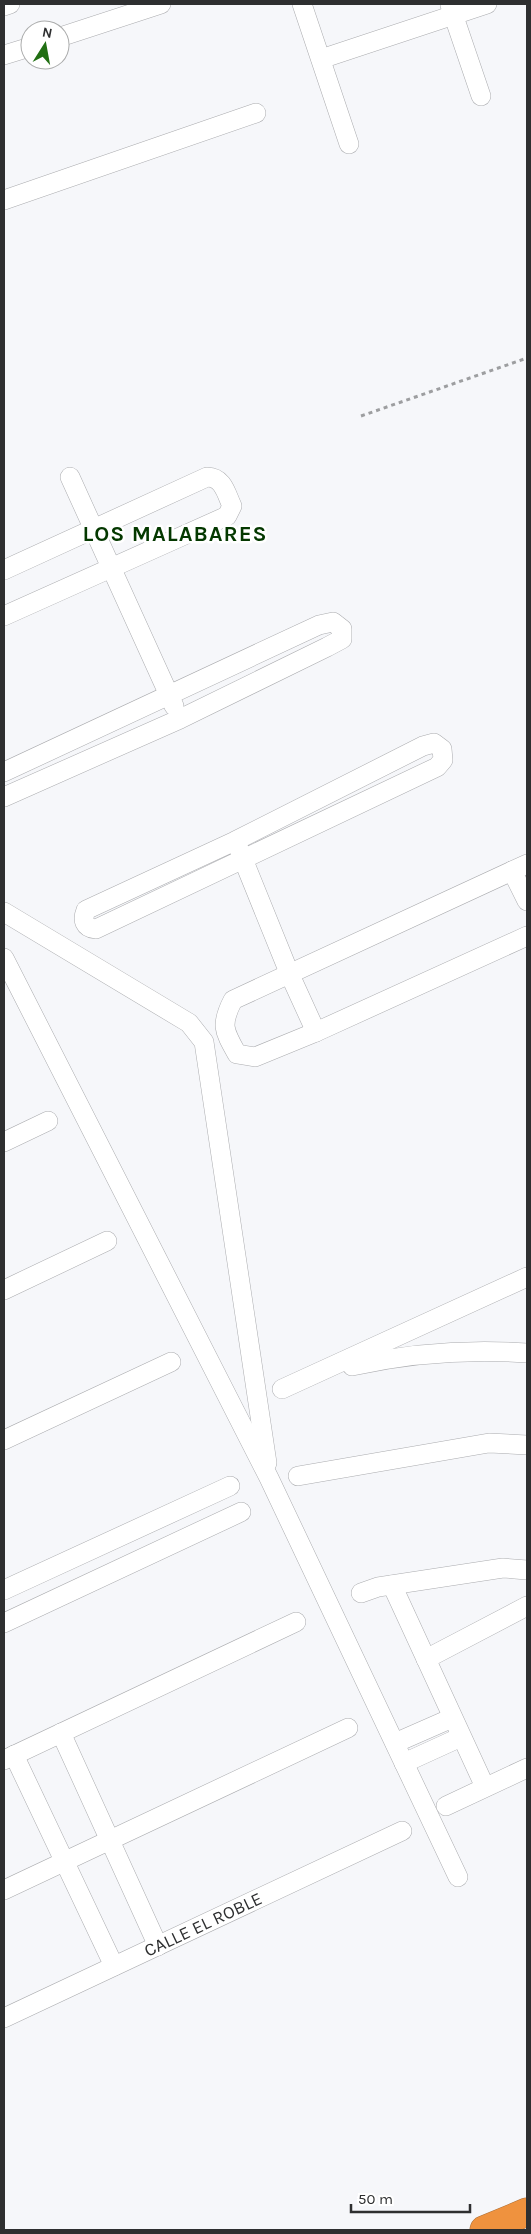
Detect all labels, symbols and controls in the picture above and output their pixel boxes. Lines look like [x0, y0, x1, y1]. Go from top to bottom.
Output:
north arrow [20, 20, 70, 70]
text: N [41, 23, 54, 42]
district label: LOS MALABARES [82, 521, 268, 547]
street label: CALLE EL ROBLE [141, 1887, 266, 1962]
scale bar [351, 2182, 470, 2214]
text: 50 m [358, 2190, 393, 2208]

